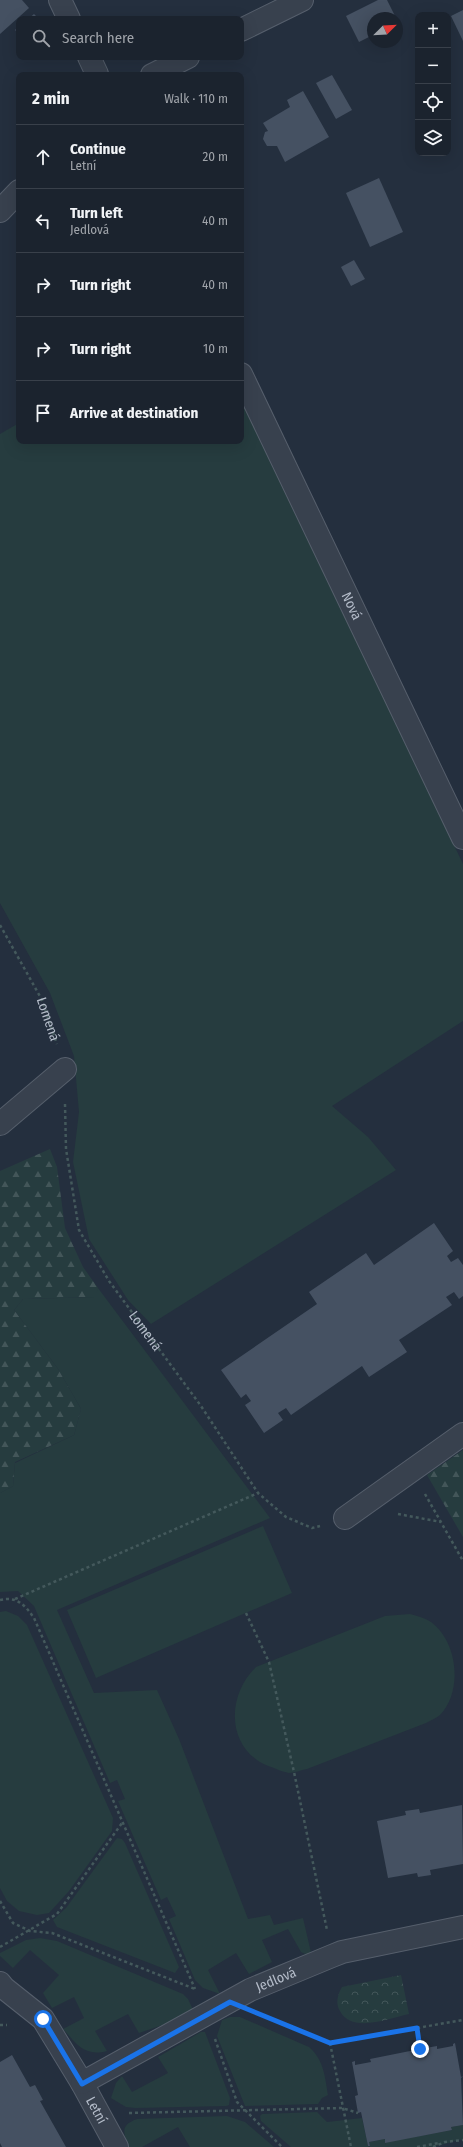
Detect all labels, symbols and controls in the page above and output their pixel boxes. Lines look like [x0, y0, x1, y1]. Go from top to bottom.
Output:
north arrow [367, 12, 403, 48]
map controls [415, 12, 451, 156]
button: + [415, 12, 451, 48]
search box [16, 16, 244, 60]
icon: search [30, 27, 52, 49]
text: Search here [62, 29, 134, 47]
button: − [415, 48, 451, 84]
button: locate [415, 84, 451, 120]
text: 2 min [32, 88, 70, 109]
text: Walk · 110 m [164, 91, 228, 106]
button: layers [415, 120, 451, 156]
text: Continue [70, 140, 126, 158]
icon: ahead [32, 146, 54, 168]
text: 20 m [202, 149, 228, 164]
text: Letní [70, 158, 96, 173]
text: Turn left [70, 204, 123, 222]
icon: left [32, 210, 54, 232]
text: 40 m [202, 213, 228, 228]
text: Jedlová [70, 222, 109, 237]
icon: right [32, 274, 54, 296]
text: Turn right [70, 276, 131, 294]
text: 40 m [202, 277, 228, 292]
icon: right [32, 338, 54, 360]
text: Turn right [70, 340, 131, 358]
text: 10 m [203, 341, 228, 356]
icon: arrive [32, 402, 54, 424]
text: Arrive at destination [70, 404, 198, 422]
street label: Nová [338, 589, 365, 623]
street label: Lomená [33, 995, 63, 1043]
street label: Lomená [125, 1308, 166, 1354]
street label: Jedlová [253, 1964, 299, 1996]
route start [34, 2010, 52, 2028]
route end [411, 2040, 429, 2058]
street label: Letní [82, 2094, 111, 2127]

